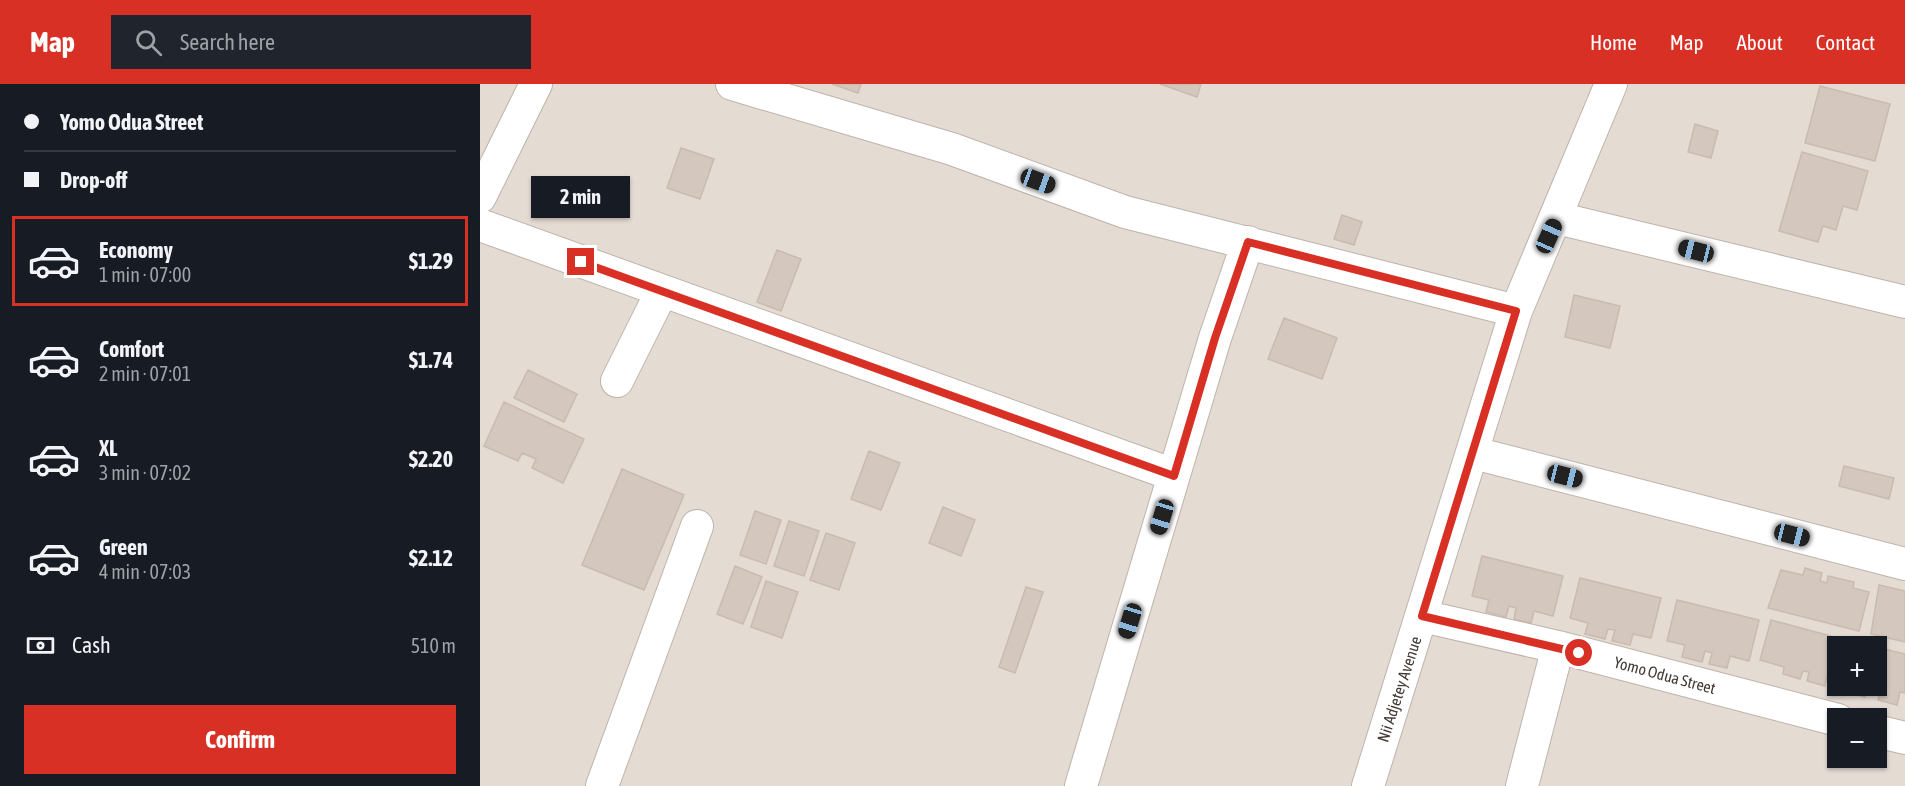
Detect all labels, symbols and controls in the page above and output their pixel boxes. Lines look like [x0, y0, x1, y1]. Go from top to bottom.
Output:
search box [111, 15, 531, 69]
text: Map [30, 26, 75, 58]
icon: search [132, 26, 165, 59]
text: Search here [180, 29, 275, 55]
text: Home [1590, 30, 1637, 54]
text: Map [1670, 30, 1704, 54]
text: About [1737, 30, 1783, 54]
text: Contact [1816, 30, 1875, 54]
text: Yomo Odua Street [60, 109, 203, 135]
car [1018, 166, 1058, 196]
text: Drop-off [60, 167, 127, 193]
callout: 2 min [531, 175, 630, 217]
text: 2 min [560, 185, 601, 208]
car [1533, 216, 1565, 256]
icon: car [27, 234, 81, 288]
text: Economy [99, 237, 173, 263]
car [1676, 238, 1716, 264]
text: $1.29 [409, 248, 453, 274]
route end [567, 248, 594, 275]
text: 1 min · 07:00 [99, 263, 191, 286]
icon: car [27, 333, 81, 387]
text: Comfort [99, 336, 164, 362]
text: $1.74 [409, 347, 453, 373]
text: 2 min · 07:01 [99, 362, 191, 385]
icon: car [27, 432, 81, 486]
text: XL [99, 435, 117, 461]
text: $2.20 [409, 446, 453, 472]
text: 3 min · 07:02 [99, 461, 191, 484]
car [1545, 463, 1585, 489]
car [1148, 497, 1176, 537]
car [1772, 522, 1812, 548]
icon: car [27, 531, 81, 585]
text: Green [99, 534, 148, 560]
text: $2.12 [409, 545, 453, 571]
text: 4 min · 07:03 [99, 560, 191, 583]
car [1116, 601, 1144, 641]
icon: cash [24, 629, 57, 662]
text: Cash [72, 632, 111, 658]
text: 510 m [411, 634, 456, 657]
street label: Nii Adjetey Avenue [1373, 634, 1426, 744]
map controls [1827, 636, 1887, 768]
button: + [1827, 636, 1887, 696]
route start [1565, 639, 1592, 666]
street label: Yomo Odua Street [1612, 653, 1718, 697]
button: Confirm [24, 705, 456, 774]
button: − [1827, 708, 1887, 768]

